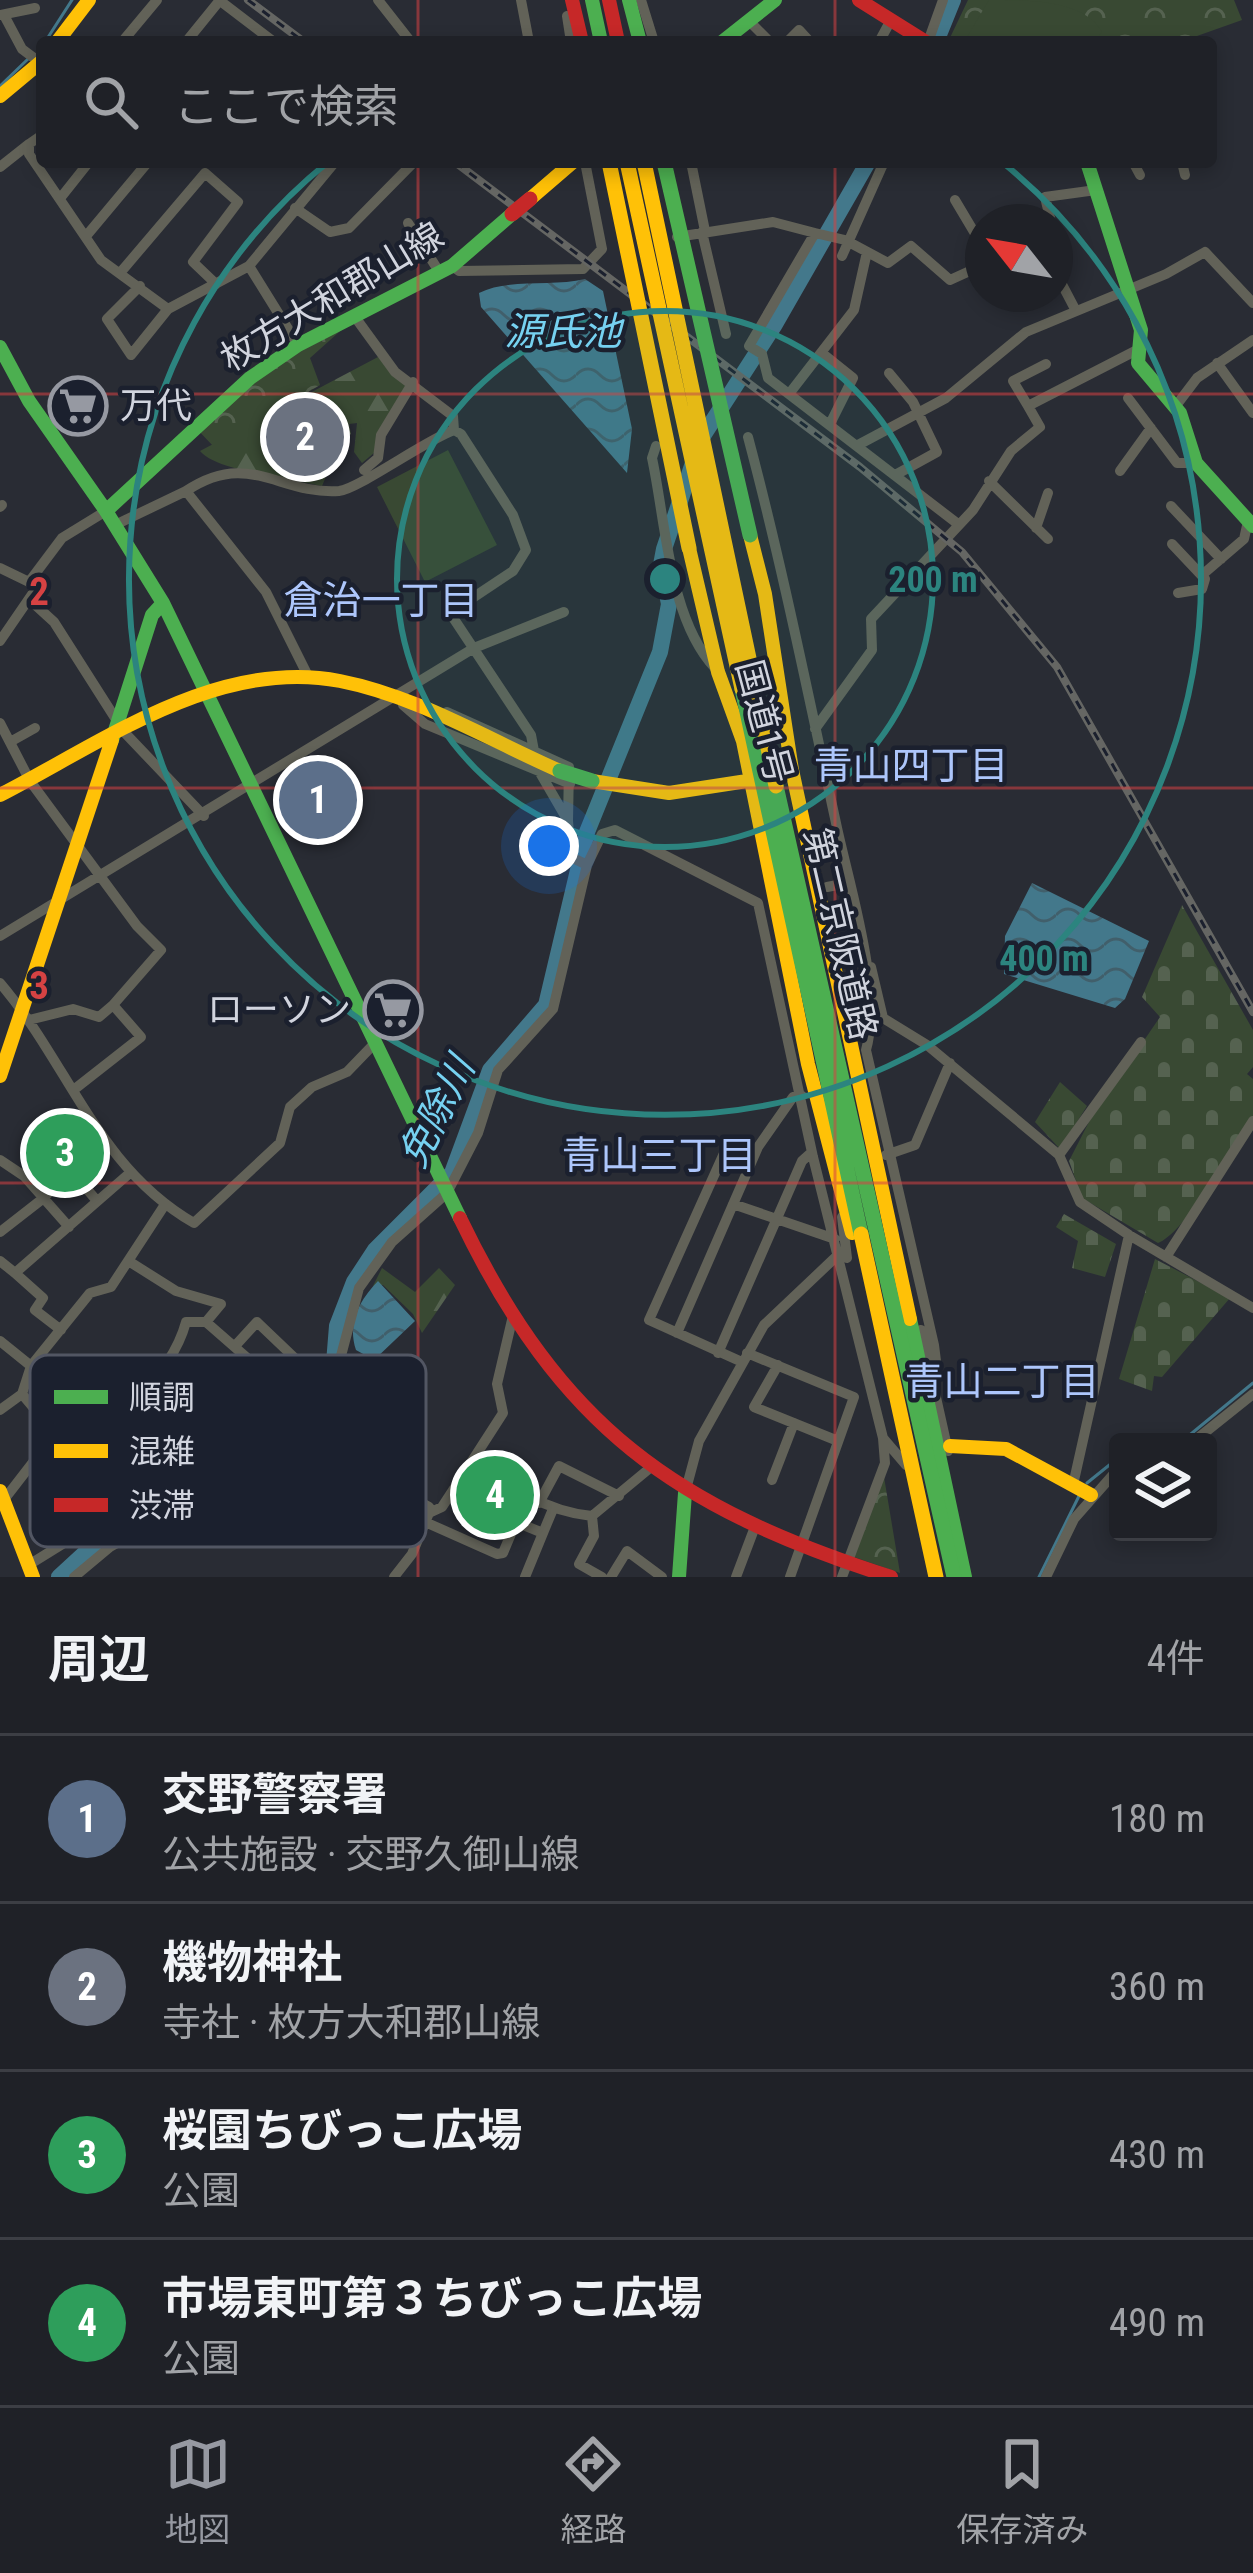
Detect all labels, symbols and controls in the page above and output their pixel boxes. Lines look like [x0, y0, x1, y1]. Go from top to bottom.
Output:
search box [36, 36, 1217, 168]
icon: search [78, 69, 144, 135]
text: ここで検索 [174, 80, 399, 133]
north arrow [965, 204, 1073, 312]
street label: 枚方大和郡山線 [213, 214, 451, 380]
water label: 源氏池 [504, 309, 625, 355]
supermarket icon: 万代 [47, 375, 109, 437]
place label: 万代 [120, 385, 192, 427]
pin: 2 [266, 392, 344, 482]
centre of rings [644, 558, 686, 600]
text: 200 m [888, 559, 978, 601]
text: 2 [29, 569, 49, 615]
district label: 倉治一丁目 [283, 578, 479, 624]
street label: 国道1号 [727, 656, 801, 788]
district label: 青山四丁目 [813, 743, 1009, 789]
pin: 1 [279, 755, 357, 845]
your location [519, 816, 579, 876]
street label: 第二京阪道路 [795, 824, 885, 1044]
text: 400 m [999, 938, 1089, 980]
text: 3 [29, 963, 49, 1009]
supermarket icon: ローソン [362, 979, 424, 1041]
place label: ローソン [207, 989, 351, 1031]
water label: 免除川 [390, 1046, 486, 1175]
pin: 3 [26, 1108, 104, 1198]
district label: 青山三丁目 [561, 1133, 757, 1179]
legend [30, 1355, 426, 1547]
district label: 青山二丁目 [904, 1359, 1100, 1405]
text: 順調 [129, 1378, 195, 1417]
text: 混雑 [129, 1432, 195, 1471]
map controls [1109, 1433, 1217, 1541]
button: layers [1109, 1433, 1217, 1541]
pin: 4 [456, 1450, 534, 1540]
text: 渋滞 [129, 1486, 195, 1525]
text: 周辺 [48, 1630, 150, 1689]
text: 4件 [1147, 1636, 1205, 1682]
text: 交野警察署 [162, 1768, 387, 1821]
text: 1 [77, 1796, 97, 1842]
text: 180 m [1109, 1796, 1205, 1842]
text: 公共施設 · 交野久御山線 [162, 1832, 579, 1878]
text: 機物神社 [162, 1936, 342, 1989]
text: 2 [77, 1964, 97, 2010]
text: 360 m [1109, 1964, 1205, 2010]
text: 寺社 · 枚方大和郡山線 [162, 2000, 540, 2046]
text: 桜園ちびっこ広場 [162, 2104, 522, 2157]
text: 3 [77, 2132, 97, 2178]
text: 430 m [1109, 2132, 1205, 2178]
text: 公園 [162, 2168, 240, 2214]
text: 市場東町第３ちびっこ広場 [162, 2272, 702, 2325]
text: 4 [77, 2300, 97, 2346]
text: 490 m [1109, 2300, 1205, 2346]
text: 公園 [162, 2336, 240, 2382]
tab: 地図 [165, 2431, 231, 2551]
tab: 経路 [560, 2431, 626, 2551]
tab: 保存済み [956, 2431, 1088, 2551]

